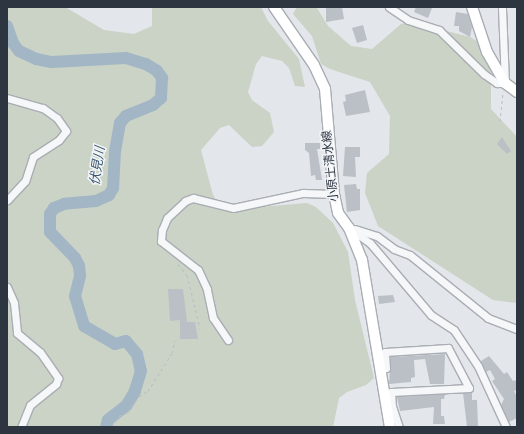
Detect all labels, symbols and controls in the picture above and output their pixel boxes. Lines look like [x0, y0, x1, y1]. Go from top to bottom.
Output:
street label: 小原土清水線 [321, 129, 343, 203]
water label: 伏見川 [89, 146, 109, 186]

